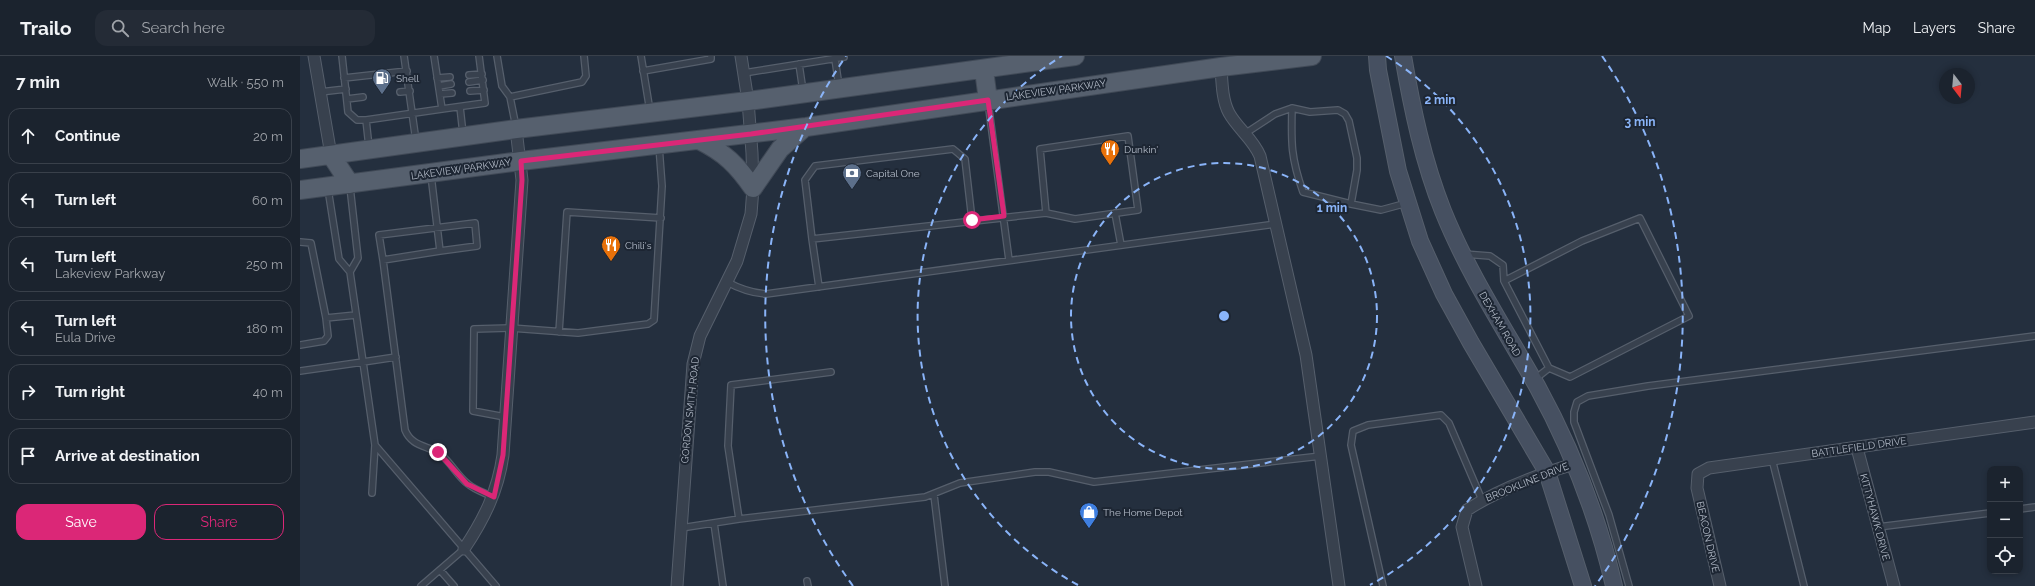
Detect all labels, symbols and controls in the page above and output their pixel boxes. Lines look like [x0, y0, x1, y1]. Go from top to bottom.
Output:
search box [95, 10, 375, 46]
text: Trailo [20, 17, 71, 39]
icon: search [109, 17, 131, 39]
text: Search here [141, 19, 225, 37]
text: Map [1863, 20, 1891, 36]
text: Layers [1913, 20, 1956, 36]
text: Share [1978, 20, 2015, 36]
fuel station icon: Shell [371, 67, 393, 95]
north arrow [1939, 68, 1975, 104]
text: 7 min [16, 72, 60, 92]
place label: Shell [396, 73, 419, 84]
text: Walk · 550 m [207, 75, 284, 90]
street label: LAKEVIEW PARKWAY [1005, 77, 1107, 102]
text: 2 min [1424, 93, 1456, 107]
text: 3 min [1624, 115, 1656, 129]
icon: ahead [17, 125, 39, 147]
text: Continue [55, 127, 120, 145]
text: 20 m [253, 129, 283, 144]
restaurant icon: Dunkin' [1099, 138, 1121, 166]
place label: Dunkin' [1124, 144, 1158, 155]
street label: LAKEVIEW PARKWAY [410, 156, 512, 181]
bank icon: Capital One [841, 162, 863, 190]
place label: Capital One [866, 168, 920, 179]
icon: left [17, 189, 39, 211]
text: Turn left [55, 191, 116, 209]
text: 60 m [252, 193, 283, 208]
text: 1 min [1317, 201, 1347, 215]
route start [963, 211, 981, 229]
restaurant icon: Chili's [600, 234, 622, 262]
place label: Chili's [625, 240, 652, 251]
text: Turn left [55, 248, 116, 266]
icon: left [17, 253, 39, 275]
text: 250 m [246, 257, 283, 272]
text: Lakeview Parkway [55, 266, 165, 281]
street label: DEXHAM ROAD [1477, 290, 1523, 358]
centre of rings [1217, 309, 1231, 323]
text: Turn left [55, 312, 116, 330]
icon: left [17, 317, 39, 339]
text: 180 m [247, 321, 283, 336]
text: Eula Drive [55, 330, 115, 345]
street label: GORDON SMITH ROAD [679, 356, 701, 464]
icon: right [17, 381, 39, 403]
text: Turn right [55, 383, 125, 401]
text: 40 m [253, 385, 283, 400]
street label: BATTLEFIELD DRIVE [1811, 435, 1907, 459]
route end [429, 443, 447, 461]
icon: arrive [17, 445, 39, 467]
text: Arrive at destination [55, 447, 200, 465]
street label: BROOKLINE DRIVE [1484, 460, 1570, 504]
map controls [1987, 466, 2023, 574]
button: + [1987, 466, 2023, 502]
street label: KITTYHAWK DRIVE [1858, 472, 1892, 562]
street label: BEACON DRIVE [1694, 500, 1722, 574]
shop icon: The Home Depot [1078, 501, 1100, 529]
button: − [1987, 502, 2023, 538]
button: Save [16, 504, 146, 540]
button: Share [154, 504, 284, 540]
place label: The Home Depot [1103, 507, 1183, 518]
button: locate [1987, 538, 2023, 574]

